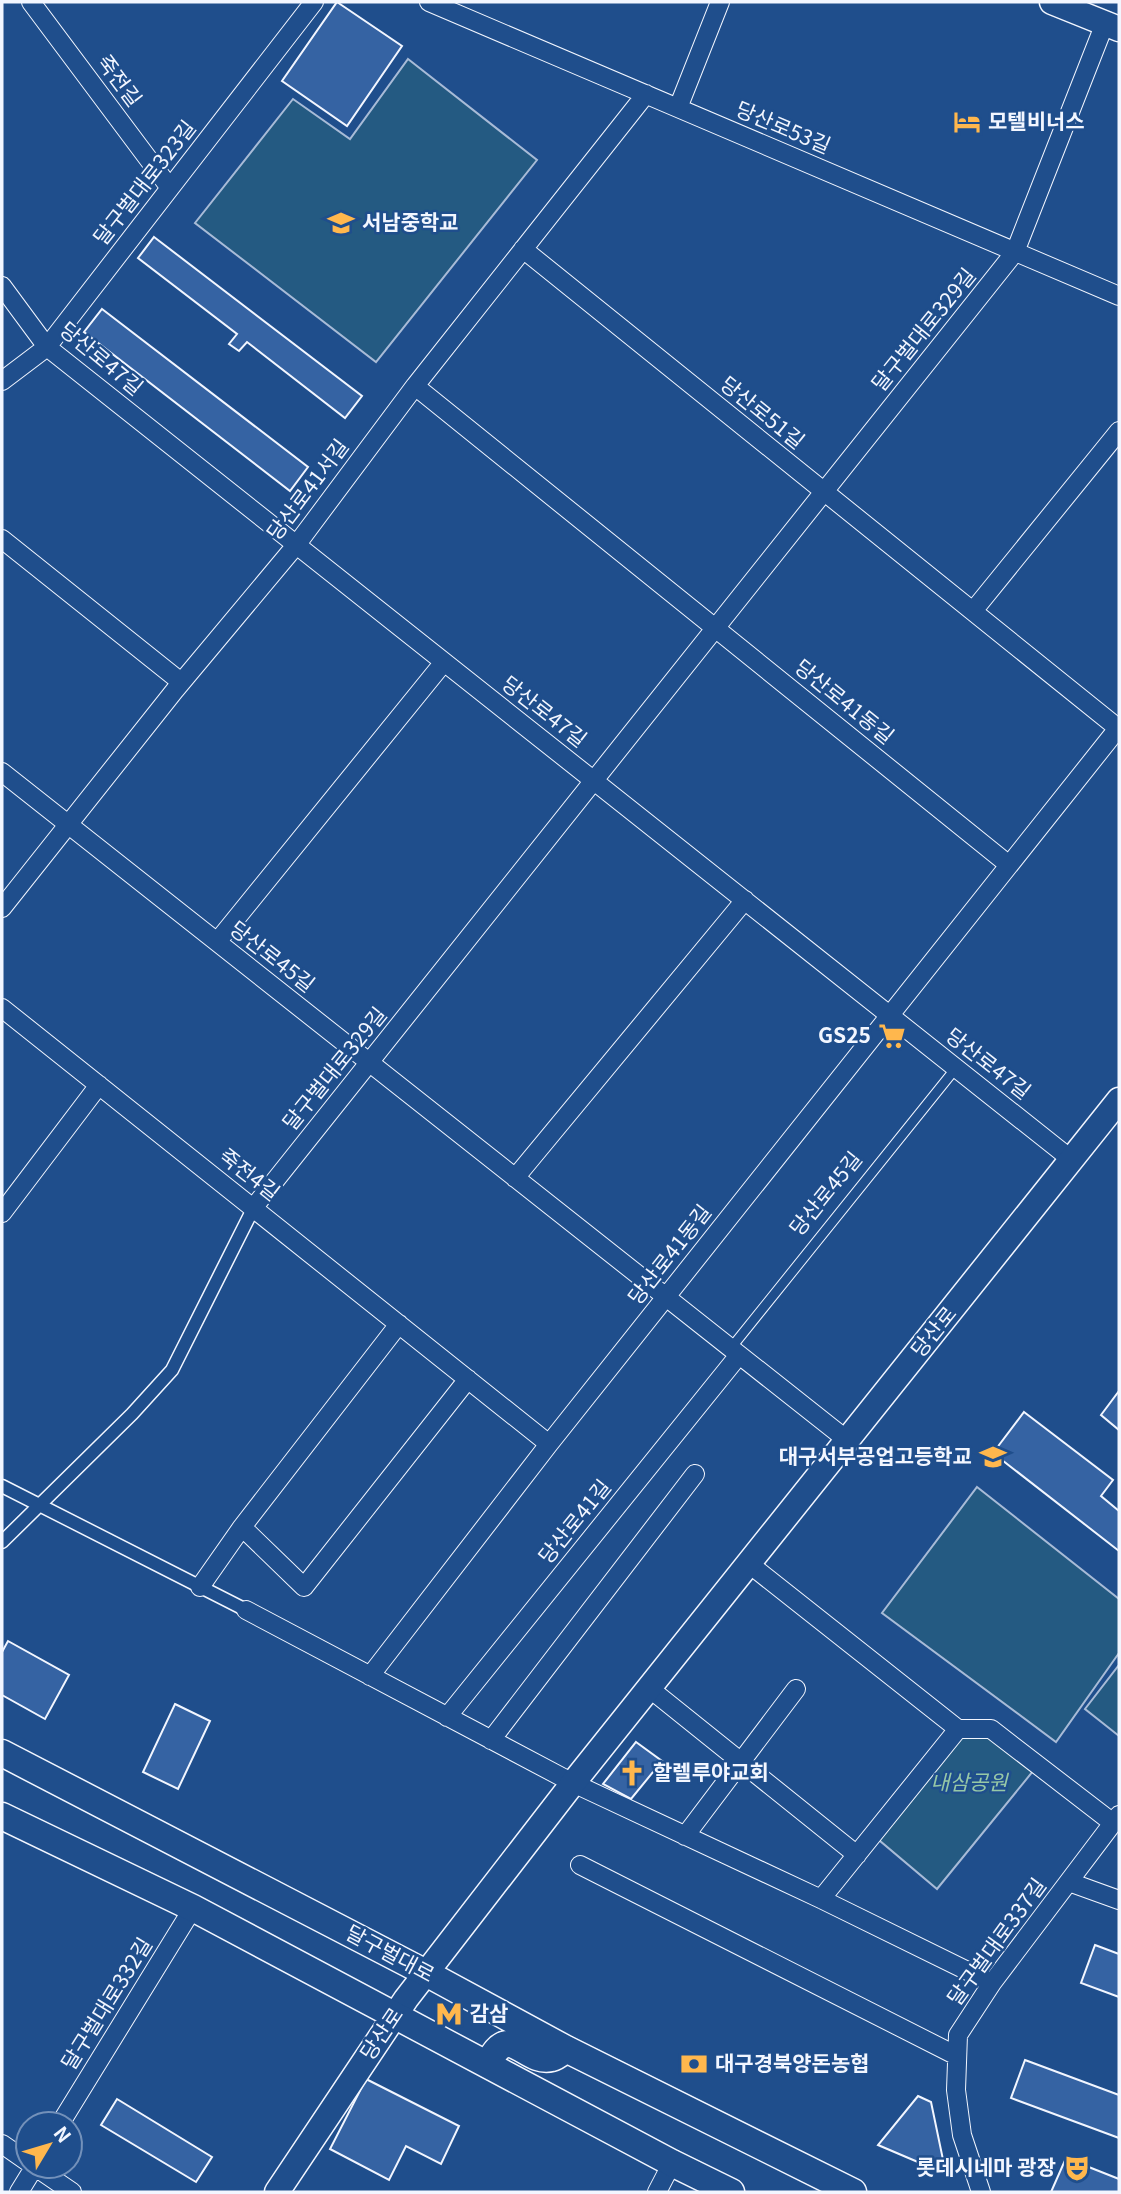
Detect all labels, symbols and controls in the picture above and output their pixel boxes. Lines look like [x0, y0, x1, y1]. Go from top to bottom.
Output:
street label: 죽전길 [91, 48, 150, 112]
street label: 당산로53길 [732, 93, 836, 160]
place label: 모텔비너스 [988, 105, 1085, 135]
hotel icon: 모텔비너스 [952, 107, 982, 137]
street label: 달구벌대로323길 [85, 113, 202, 250]
place label: 서남중학교 [362, 206, 459, 236]
school or university icon: 서남중학교 [326, 208, 356, 238]
street label: 달구벌대로329길 [863, 261, 982, 397]
street label: 당산로47길 [54, 314, 150, 401]
street label: 당산로51길 [715, 368, 812, 455]
street label: 당산로41서길 [258, 432, 354, 546]
street label: 당산로41동길 [789, 651, 901, 750]
street label: 당산로47길 [496, 668, 594, 753]
street label: 당산로45길 [224, 913, 322, 998]
street label: 달구벌대로329길 [274, 1000, 393, 1136]
place label: GS25 [818, 1019, 871, 1049]
street label: 당산로47길 [940, 1020, 1038, 1105]
supermarket icon: GS25 [877, 1021, 907, 1051]
street label: 죽전4길 [214, 1140, 287, 1207]
street label: 당산로45길 [781, 1144, 868, 1241]
street label: 당산로41동길 [620, 1197, 717, 1310]
street label: 당산로 [903, 1299, 962, 1363]
place label: 대구서부공업고등학교 [779, 1440, 972, 1470]
school or university icon: 대구서부공업고등학교 [978, 1442, 1008, 1472]
street label: 당산로41길 [530, 1472, 617, 1569]
place label: 할렐루야교회 [653, 1756, 769, 1786]
church icon: 할렐루야교회 [617, 1758, 647, 1788]
park label: 내삼공원 [930, 1766, 1009, 1796]
street label: 달구벌대로337길 [939, 1871, 1052, 2011]
street label: 달구벌대로 [341, 1916, 441, 1988]
street label: 달구벌대로332길 [53, 1931, 158, 2075]
place label: 감삼 [470, 1997, 509, 2027]
metro station icon: 감삼 [434, 1999, 464, 2029]
street label: 당산로 [352, 2000, 409, 2065]
place label: 대구경북양돈농협 [715, 2047, 870, 2077]
bank icon: 대구경북양돈농협 [679, 2049, 709, 2079]
north arrow [14, 2110, 84, 2180]
text: N [49, 2120, 79, 2148]
place label: 롯데시네마 광장 [916, 2151, 1056, 2181]
theatre icon: 롯데시네마 광장 [1062, 2153, 1092, 2183]

